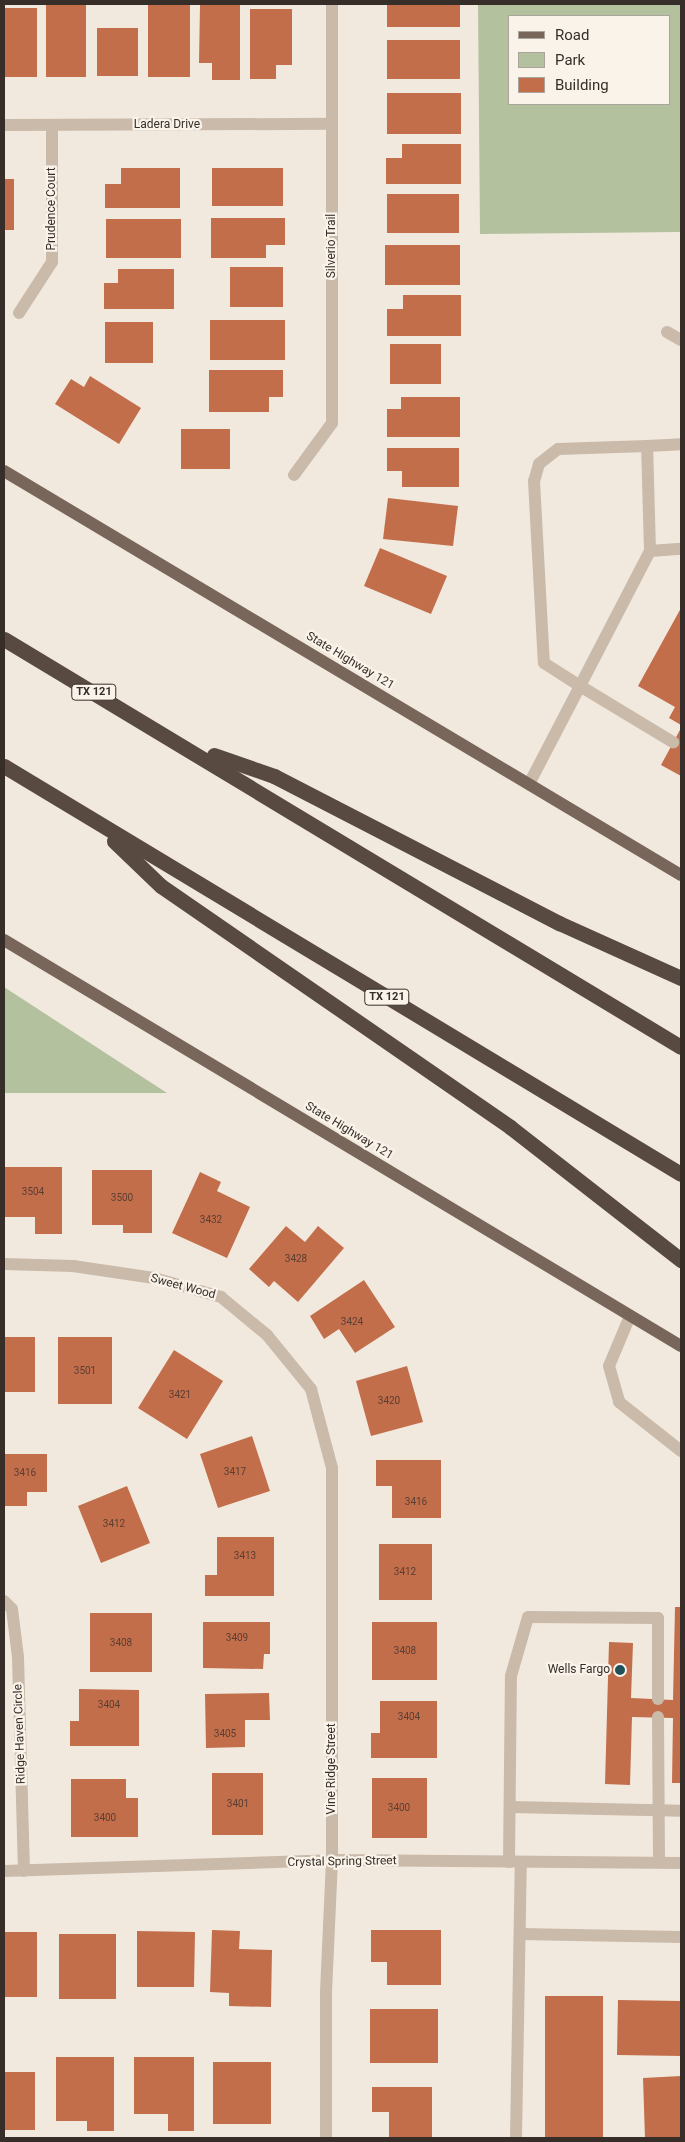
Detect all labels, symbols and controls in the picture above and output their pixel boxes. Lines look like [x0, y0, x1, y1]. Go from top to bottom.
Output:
legend [508, 15, 670, 105]
text: Road [555, 26, 589, 44]
text: Park [555, 51, 585, 69]
text: Building [555, 76, 609, 94]
street label: Ladera Drive [134, 118, 200, 132]
street label: Prudence Court [45, 167, 59, 251]
street label: Silverio Trail [325, 214, 339, 278]
street label: State Highway 121 [303, 629, 397, 693]
road number: TX 121 [70, 684, 118, 700]
road number: TX 121 [363, 989, 411, 1006]
street label: State Highway 121 [302, 1099, 396, 1163]
house number: 3504 [22, 1186, 44, 1198]
house number: 3500 [111, 1192, 133, 1204]
house number: 3432 [200, 1214, 222, 1226]
house number: 3428 [285, 1253, 307, 1265]
street label: Sweet Wood [149, 1271, 217, 1303]
house number: 3424 [341, 1316, 363, 1328]
house number: 3501 [74, 1365, 96, 1377]
house number: 3421 [169, 1389, 191, 1401]
house number: 3420 [378, 1395, 400, 1407]
house number: 3417 [224, 1466, 246, 1478]
house number: 3416 [14, 1467, 36, 1479]
house number: 3416 [405, 1496, 427, 1508]
house number: 3412 [103, 1518, 125, 1530]
house number: 3413 [234, 1550, 256, 1562]
house number: 3412 [394, 1566, 416, 1578]
house number: 3409 [226, 1632, 248, 1644]
house number: 3408 [110, 1637, 132, 1649]
house number: 3408 [394, 1645, 416, 1657]
place label: Wells Fargo [548, 1663, 610, 1677]
marker: Wells Fargo [614, 1664, 626, 1676]
street label: Ridge Haven Circle [11, 1684, 29, 1784]
house number: 3404 [98, 1699, 120, 1711]
house number: 3404 [398, 1711, 420, 1723]
street label: Vine Ridge Street [325, 1723, 339, 1815]
house number: 3405 [214, 1728, 236, 1740]
house number: 3401 [227, 1798, 249, 1810]
house number: 3400 [388, 1802, 410, 1814]
house number: 3400 [94, 1812, 116, 1824]
street label: Crystal Spring Street [287, 1854, 397, 1870]

